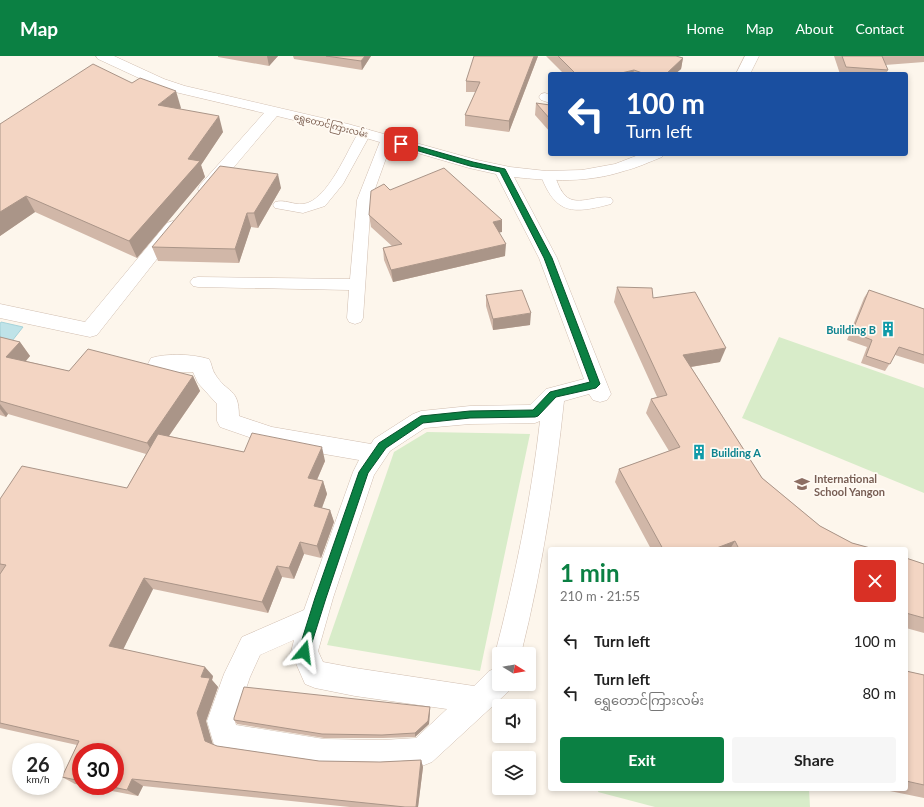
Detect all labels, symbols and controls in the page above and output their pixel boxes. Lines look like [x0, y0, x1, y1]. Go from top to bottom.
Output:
text: Map [20, 17, 58, 40]
text: Home [686, 20, 724, 37]
text: Map [746, 20, 773, 37]
text: About [795, 20, 833, 37]
text: Contact [855, 20, 904, 37]
text: 100 m [626, 86, 705, 120]
icon: left [560, 88, 612, 140]
street label: ရွှေတောင်ကြားလမ်း [292, 110, 369, 141]
text: Turn left [626, 120, 692, 142]
pin [384, 127, 418, 161]
icon: arrive [390, 133, 412, 155]
building icon: Building B [879, 320, 897, 338]
place label: Building B [826, 323, 876, 336]
building icon: Building A [690, 443, 708, 461]
place label: Building A [711, 446, 761, 459]
place label: International School Yangon [814, 472, 885, 498]
school or university icon: International School Yangon [793, 475, 811, 493]
text: 1 min [560, 558, 620, 587]
button: close [854, 560, 896, 602]
text: 210 m · 21:55 [560, 588, 640, 604]
icon: left [560, 630, 582, 652]
position arrow [283, 631, 325, 673]
text: Turn left [594, 632, 650, 650]
text: 100 m [854, 632, 896, 650]
north arrow [492, 647, 536, 691]
map controls [492, 647, 536, 795]
text: Turn left [594, 670, 650, 688]
icon: left [560, 682, 582, 704]
text: 80 m [862, 684, 896, 702]
text: ရွှေတောင်ကြားလမ်း [594, 692, 704, 708]
button: sound [492, 699, 536, 743]
button: Exit [560, 737, 724, 783]
button: Share [732, 737, 896, 783]
speed limit sign: 30 [72, 743, 124, 795]
button: layers [492, 751, 536, 795]
text: 26 [26, 752, 50, 776]
text: km/h [26, 773, 50, 785]

